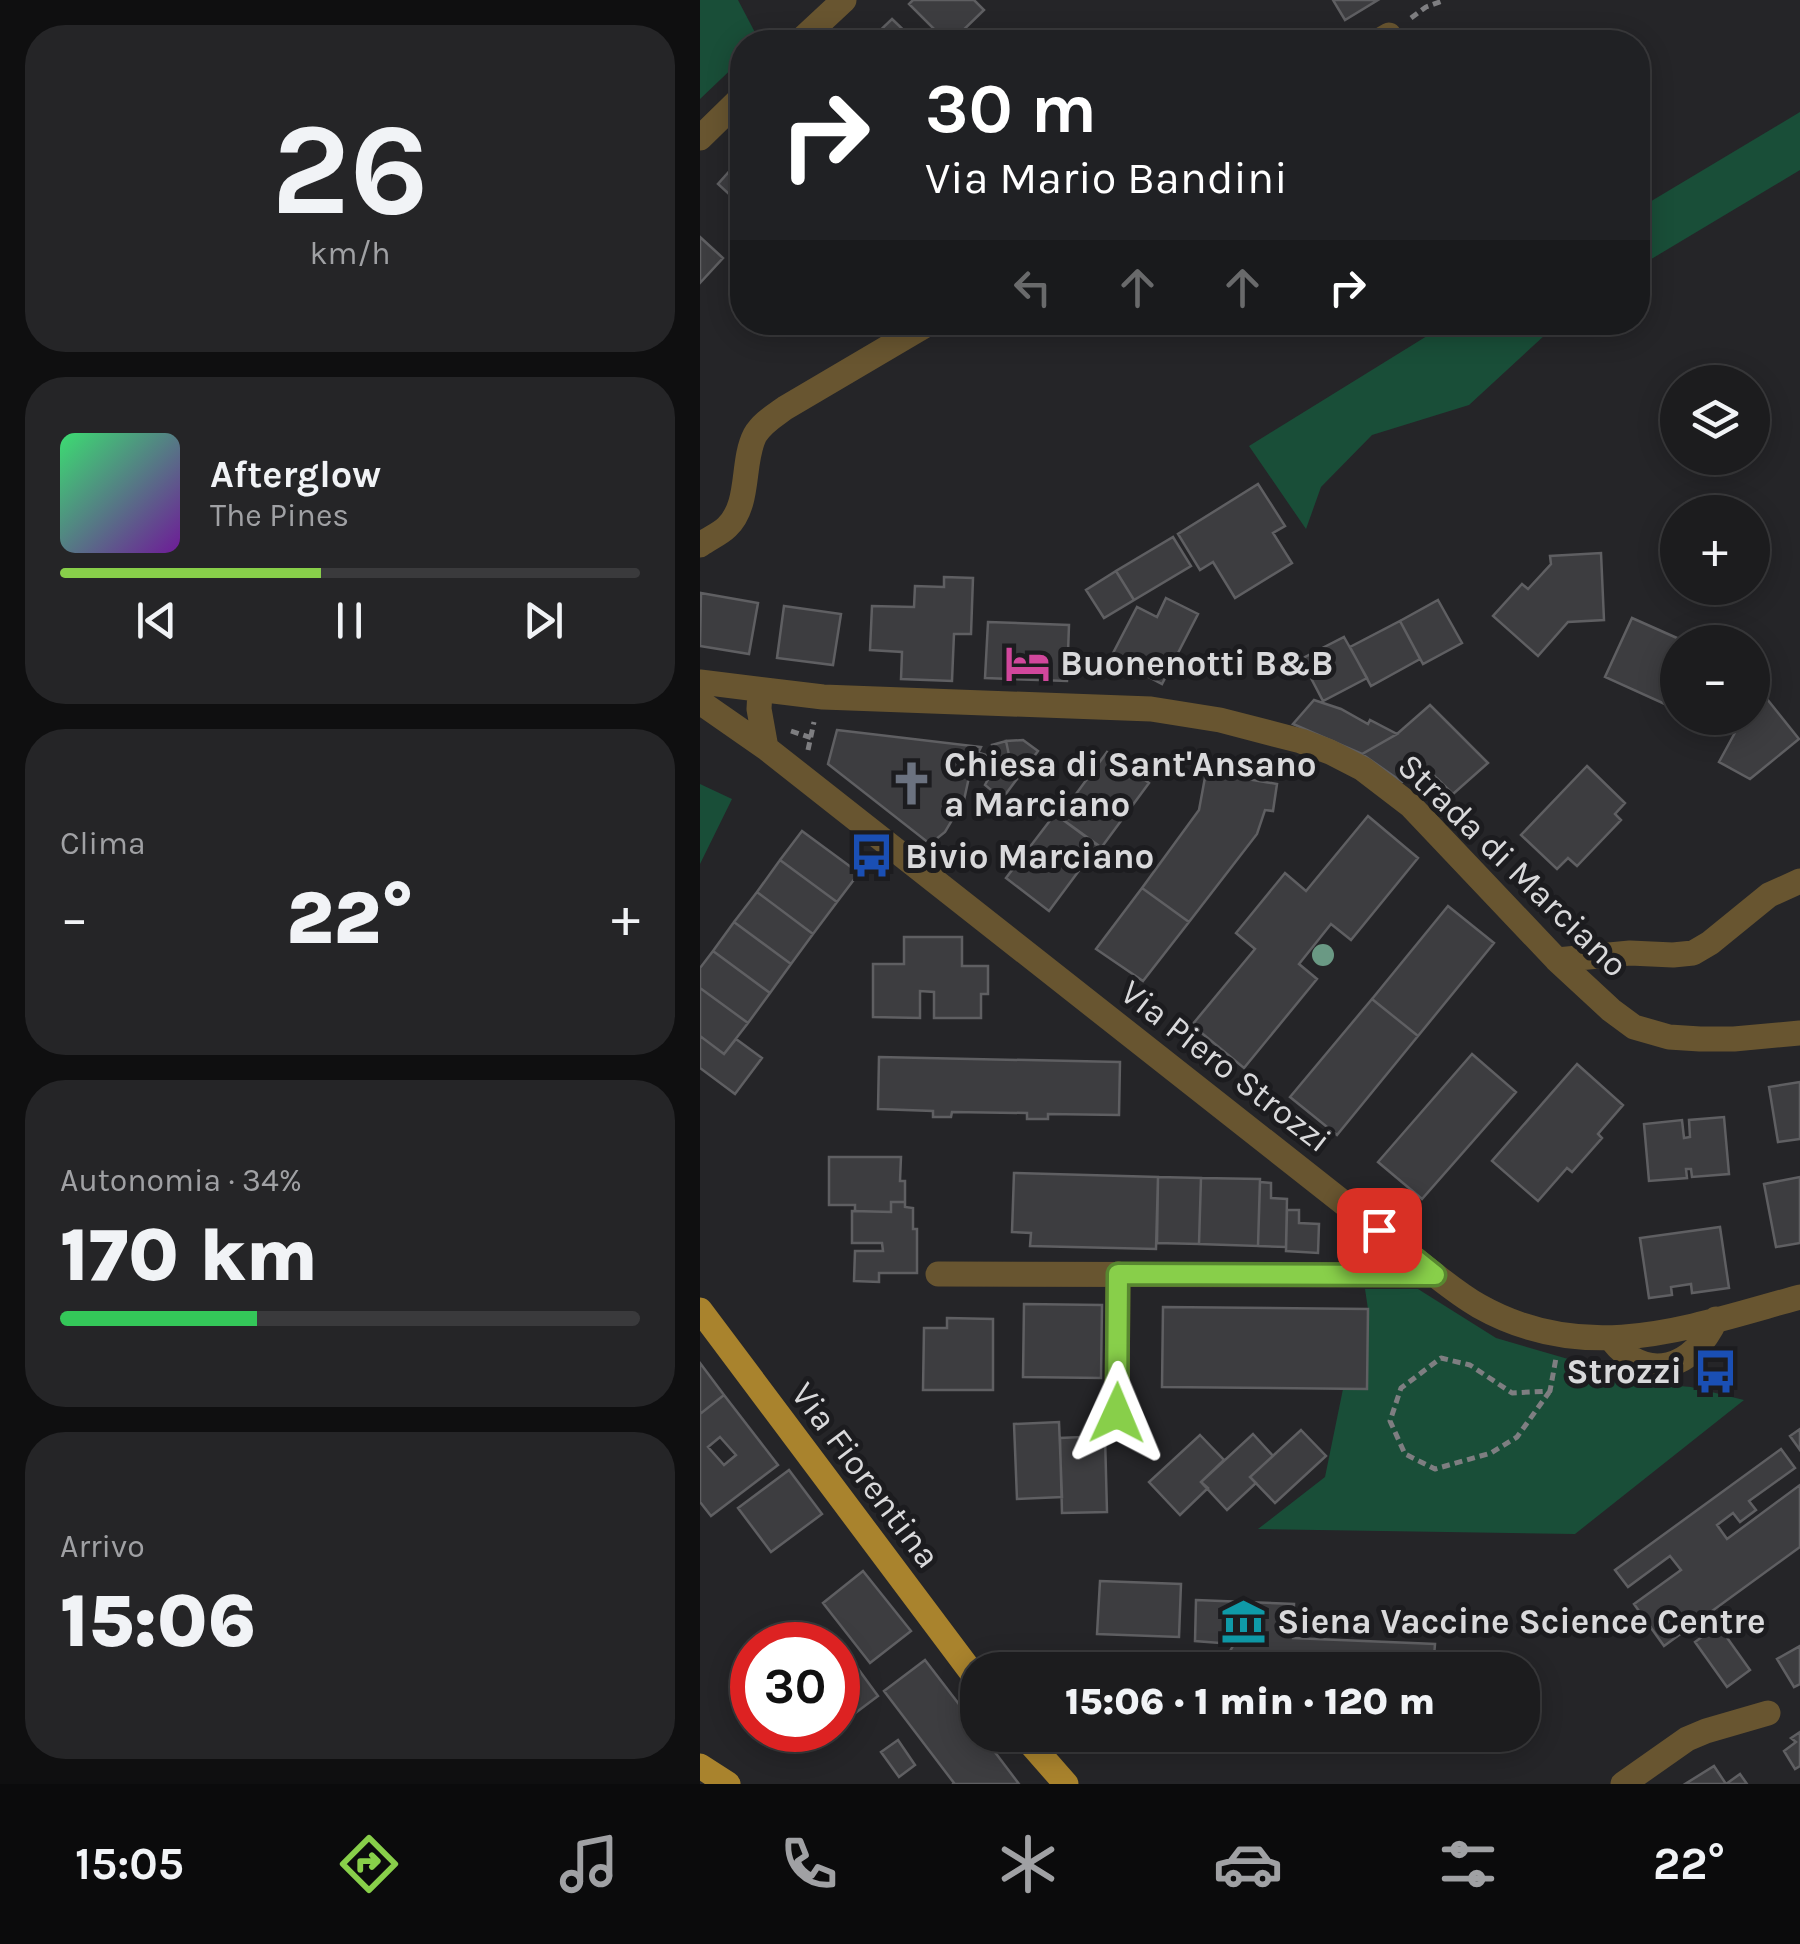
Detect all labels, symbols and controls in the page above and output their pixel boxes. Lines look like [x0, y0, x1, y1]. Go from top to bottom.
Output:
text: 30 m [925, 68, 1097, 150]
icon: right [760, 70, 890, 200]
text: 26 [271, 94, 429, 246]
text: Via Mario Bandini [925, 152, 1288, 204]
text: km/h [309, 235, 391, 272]
icon: left [1005, 260, 1060, 315]
icon: ahead [1110, 260, 1165, 315]
icon: ahead [1215, 260, 1270, 315]
icon: right [1320, 260, 1375, 315]
map controls [1660, 365, 1770, 735]
button: layers [1660, 365, 1770, 475]
text: Afterglow [210, 452, 381, 497]
button: + [1660, 495, 1770, 605]
text: The Pines [210, 497, 349, 534]
icon: previous [129, 593, 184, 648]
icon: pause [322, 593, 377, 648]
icon: next [516, 593, 571, 648]
button: − [1660, 625, 1770, 735]
hotel icon: Buonenotti B&B [1003, 639, 1051, 687]
place label: Buonenotti B&B [1060, 643, 1334, 684]
place label: Chiesa di Sant'Ansano a Marciano [944, 744, 1317, 825]
street label: Strada di Marciano [1389, 745, 1636, 986]
church icon: Chiesa di Sant'Ansano a Marciano [887, 760, 935, 808]
text: Clima [60, 825, 146, 862]
bus stop icon: Bivio Marciano [848, 832, 896, 880]
place label: Bivio Marciano [905, 836, 1154, 877]
text: 22° [286, 874, 414, 962]
text: − [60, 886, 89, 950]
text: + [611, 886, 640, 950]
street label: Via Piero Strozzi [1112, 972, 1339, 1161]
text: Autonomia · 34% [60, 1162, 302, 1199]
pin [1337, 1188, 1422, 1273]
icon: arrive [1352, 1203, 1407, 1258]
text: 170 km [60, 1211, 318, 1299]
bus stop icon: Strozzi [1691, 1347, 1739, 1395]
place label: Strozzi [1566, 1351, 1682, 1392]
position arrow [1065, 1361, 1169, 1465]
street label: Via Fiorentina [783, 1375, 949, 1576]
text: Arrivo [60, 1528, 145, 1565]
text: 15:06 [60, 1577, 256, 1665]
museum icon: Siena Vaccine Science Centre [1220, 1597, 1268, 1645]
place label: Siena Vaccine Science Centre [1277, 1601, 1766, 1642]
speed limit sign: 30 [730, 1622, 860, 1752]
text: 15:06 · 1 min · 120 m [1065, 1679, 1435, 1724]
icon: directions [334, 1829, 404, 1899]
icon: music [554, 1829, 624, 1899]
icon: phone [774, 1829, 844, 1899]
icon: climate [993, 1829, 1063, 1899]
icon: car [1213, 1829, 1283, 1899]
icon: filters [1433, 1829, 1503, 1899]
text: 15:05 [75, 1838, 184, 1890]
text: 22° [1653, 1838, 1725, 1890]

